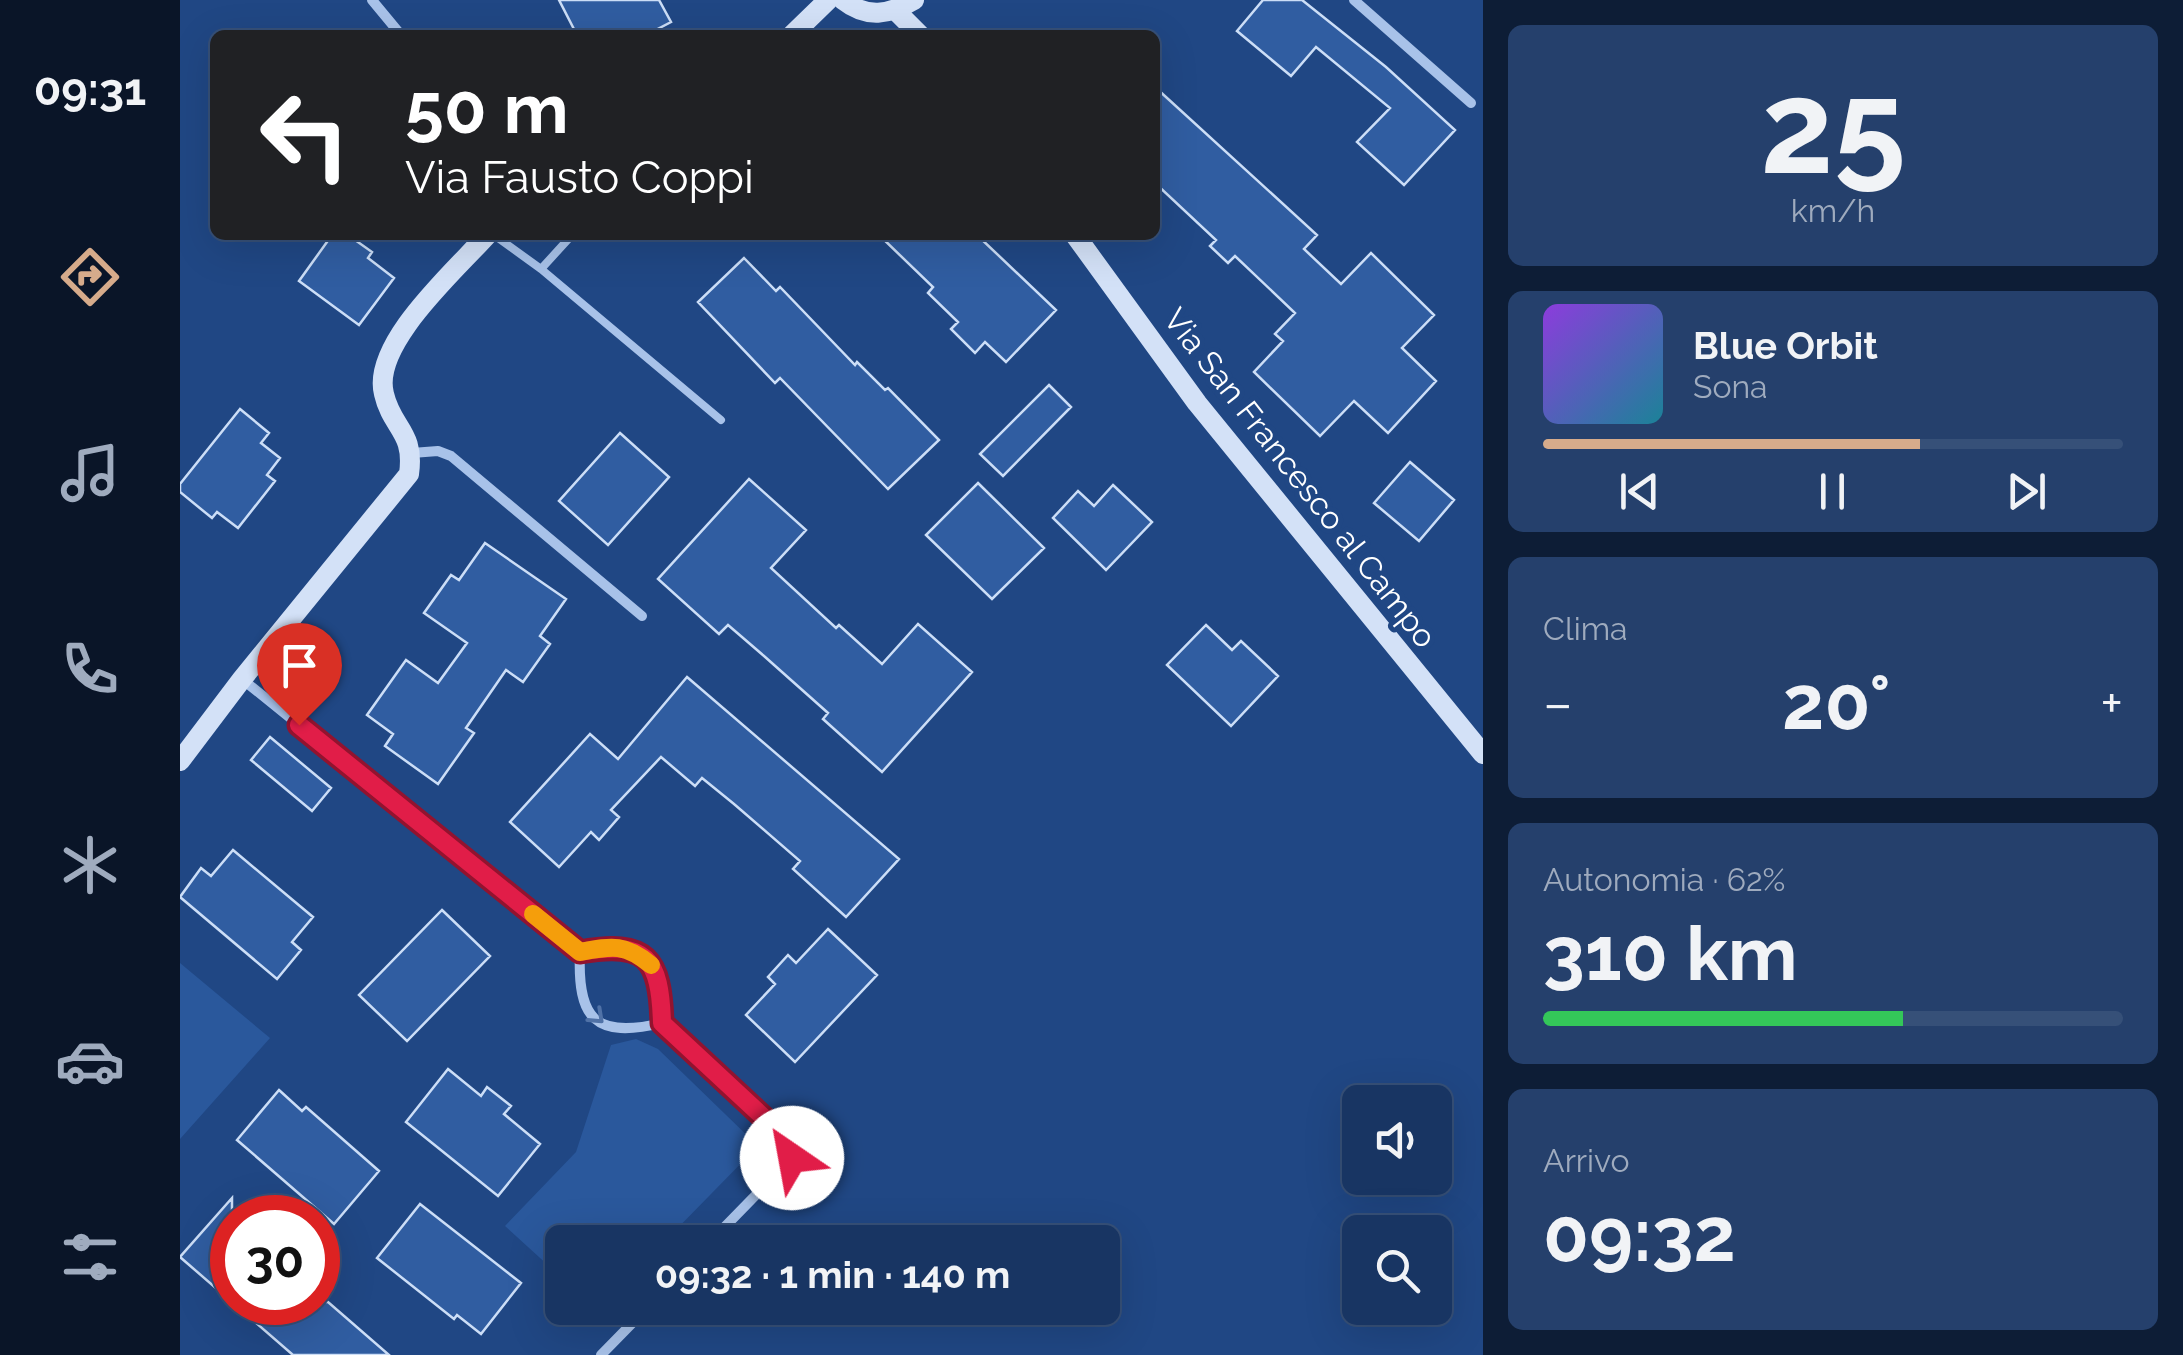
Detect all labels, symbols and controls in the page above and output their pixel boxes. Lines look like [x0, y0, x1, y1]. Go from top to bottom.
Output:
text: 25 [1760, 51, 1906, 203]
text: 09:31 [34, 63, 146, 116]
text: 50 m [405, 67, 569, 149]
icon: left [240, 70, 370, 200]
text: Via Fausto Coppi [405, 151, 754, 204]
text: km/h [1791, 192, 1875, 229]
icon: directions [55, 242, 125, 312]
street label: Via San Francesco al Campo [1157, 301, 1444, 655]
text: Blue Orbit [1693, 323, 1878, 368]
text: Sona [1693, 368, 1768, 405]
icon: music [55, 438, 125, 508]
icon: previous [1612, 464, 1667, 519]
icon: pause [1805, 464, 1860, 519]
icon: next [1999, 464, 2054, 519]
text: Clima [1543, 610, 1627, 647]
pin [257, 623, 342, 726]
icon: phone [55, 634, 125, 704]
icon: arrive [272, 638, 327, 693]
text: 20° [1782, 658, 1891, 747]
text: − [1543, 671, 1573, 736]
text: + [2100, 671, 2123, 736]
icon: climate [55, 830, 125, 900]
text: Autonomia · 62% [1543, 861, 1785, 898]
text: 310 km [1543, 909, 1798, 998]
one-way arrow [585, 1005, 603, 1023]
icon: car [55, 1026, 125, 1096]
map controls [1342, 1085, 1452, 1325]
button: sound [1342, 1085, 1452, 1195]
position arrow [740, 1106, 844, 1210]
text: Arrivo [1543, 1142, 1630, 1179]
text: 09:32 [1543, 1190, 1736, 1279]
speed limit sign: 30 [210, 1195, 340, 1325]
button: search [1342, 1215, 1452, 1325]
icon: filters [55, 1222, 125, 1292]
text: 09:32 · 1 min · 140 m [655, 1252, 1010, 1297]

